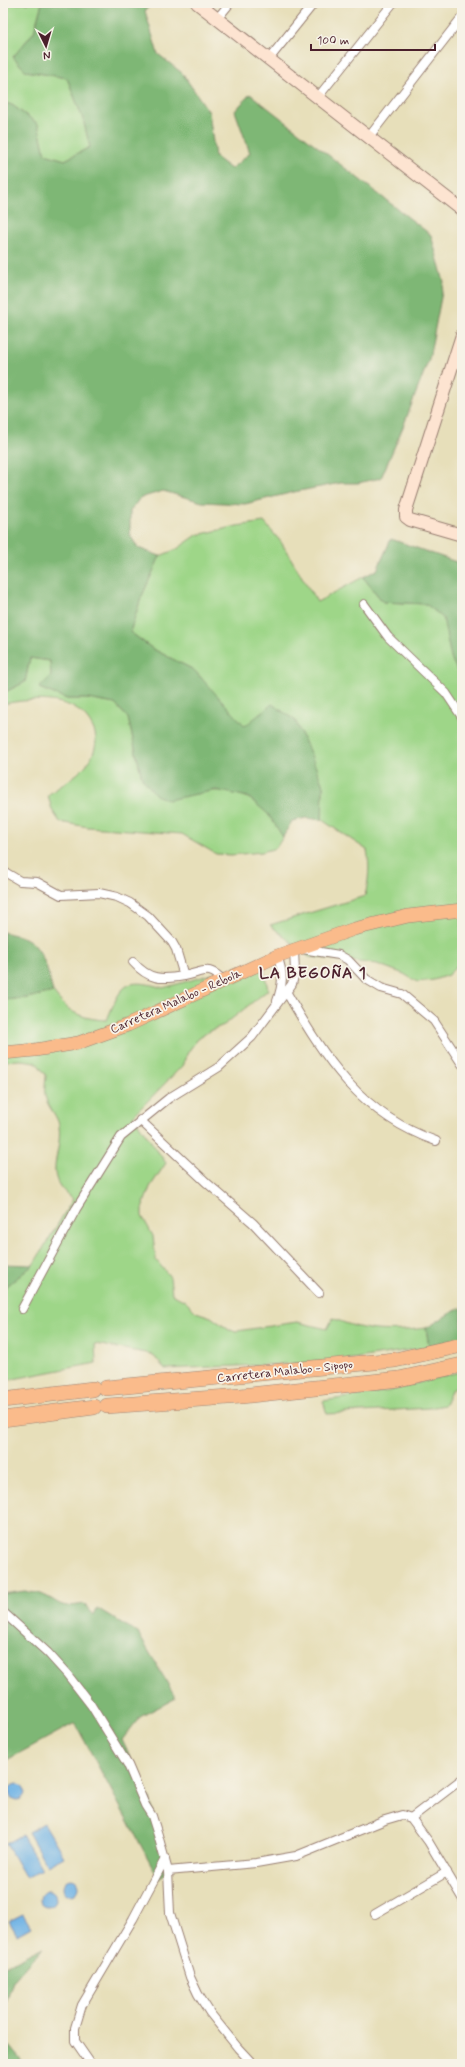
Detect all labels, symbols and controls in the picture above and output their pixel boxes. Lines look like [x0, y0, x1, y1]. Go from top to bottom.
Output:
north arrow [26, 26, 66, 66]
scale bar [311, 26, 435, 52]
text: 100 m [317, 33, 349, 49]
text: N [43, 48, 51, 62]
district label: LA BEGOÑA 1 [259, 963, 367, 984]
street label: Carretera Malabo - Rebola [108, 966, 245, 1038]
street label: Carretera Malabo - Sipopo [216, 1357, 354, 1387]

